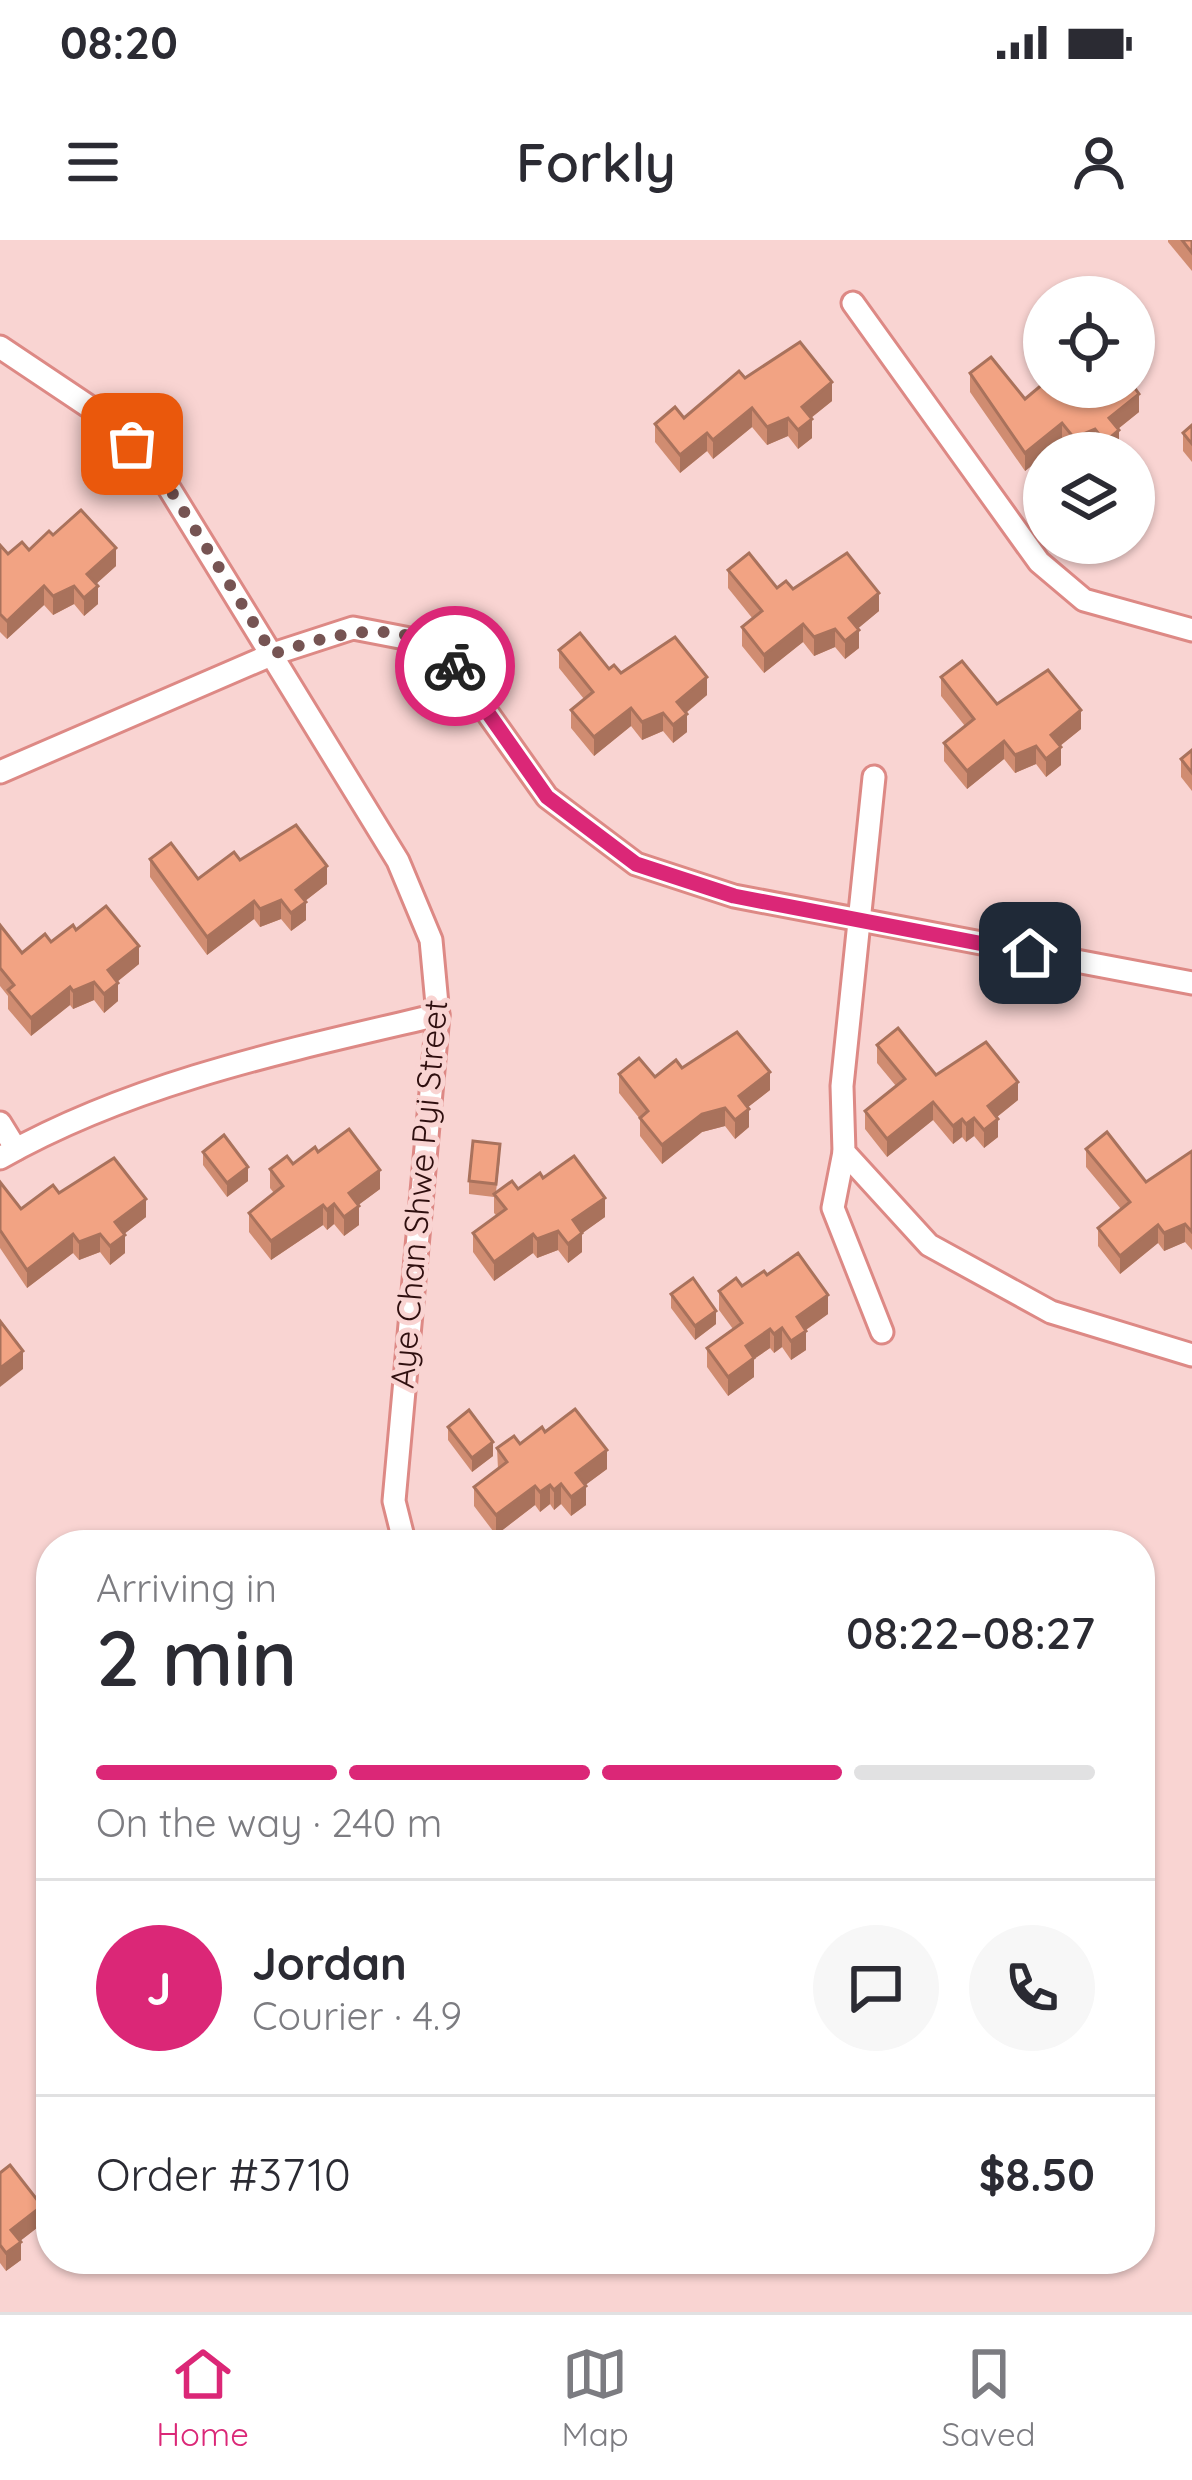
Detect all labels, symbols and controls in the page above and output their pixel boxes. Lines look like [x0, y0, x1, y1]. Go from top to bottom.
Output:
text: 08:20 [60, 14, 178, 70]
text: Forkly [516, 128, 676, 196]
icon: menu [60, 129, 126, 195]
icon: person [1066, 129, 1132, 195]
map controls [1023, 276, 1155, 564]
button: locate [1023, 276, 1155, 408]
pin [81, 393, 183, 495]
icon: bag [99, 411, 165, 477]
button: layers [1023, 432, 1155, 564]
courier [395, 606, 515, 726]
icon: bike [422, 633, 488, 699]
pin [979, 902, 1081, 1004]
icon: home [997, 920, 1063, 986]
street label: Aye Chan Shwe Pyi Street [381, 998, 455, 1390]
text: Arriving in [96, 1563, 277, 1612]
text: 08:22–08:27 [846, 1604, 1095, 1660]
text: 2 min [96, 1608, 297, 1706]
text: On the way · 240 m [96, 1798, 442, 1847]
button: chat [813, 1925, 939, 2051]
button: phone [969, 1925, 1095, 2051]
text: Jordan [252, 1935, 407, 1991]
text: J [147, 1960, 171, 2016]
text: Courier · 4.9 [252, 1991, 462, 2040]
text: Order #3710 [96, 2146, 351, 2202]
text: $8.50 [979, 2146, 1095, 2202]
tab: Home [156, 2341, 249, 2454]
tab: Map [562, 2341, 629, 2454]
tab: Saved [942, 2341, 1036, 2454]

